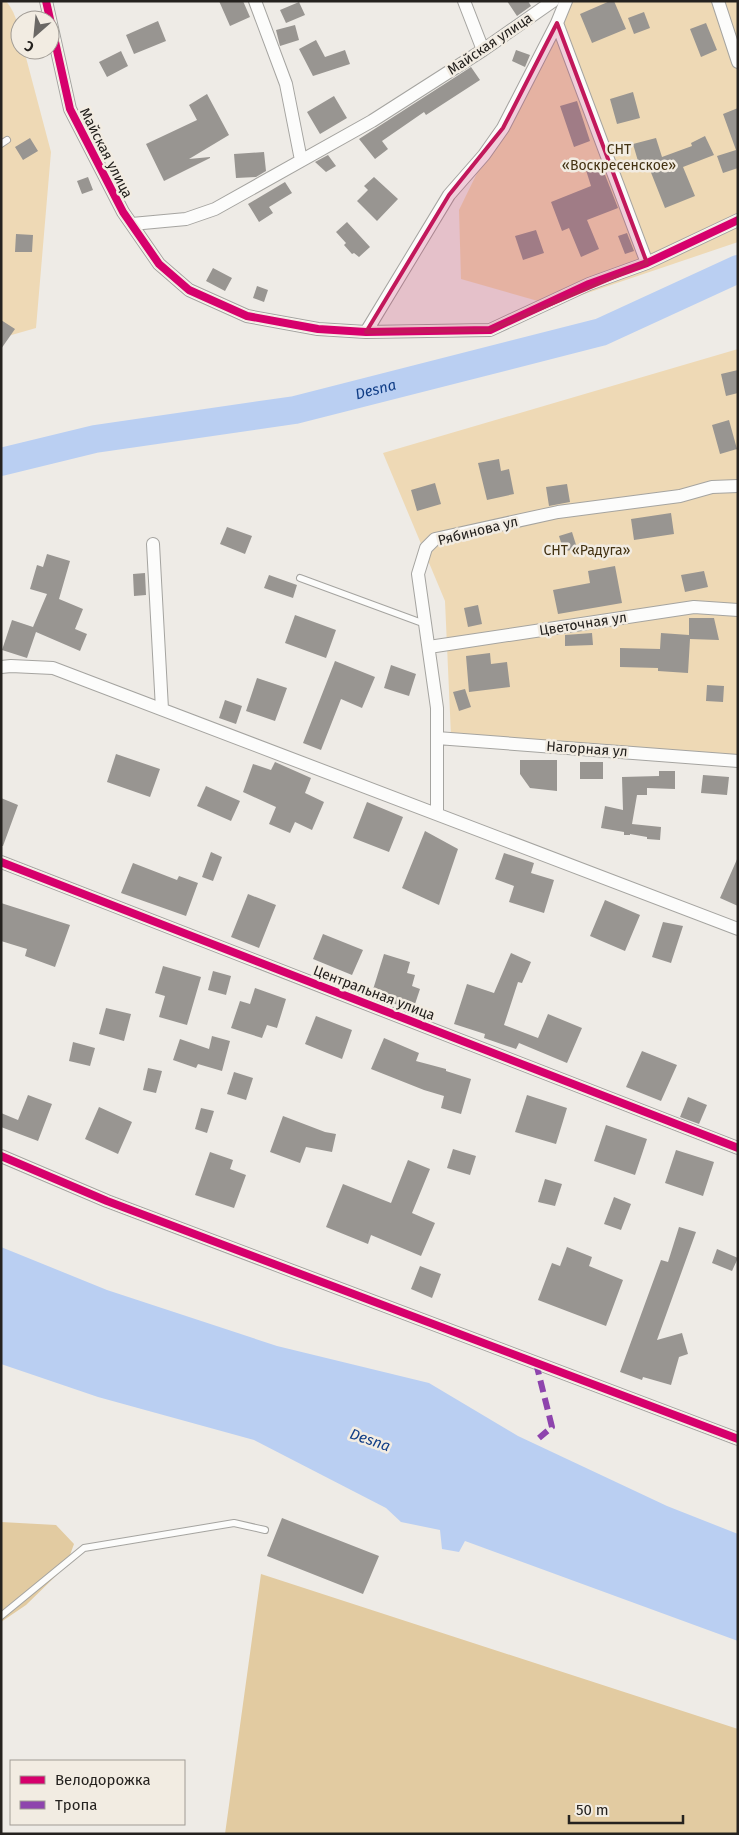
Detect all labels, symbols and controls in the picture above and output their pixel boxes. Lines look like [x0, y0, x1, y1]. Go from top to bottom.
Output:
street label: Майская улица [444, 9, 536, 79]
north arrow [10, 10, 60, 60]
text: С [22, 37, 37, 56]
street label: Майская улица [76, 105, 136, 201]
park label: СНТ «Воскресенское» [562, 141, 676, 174]
water label: Desna [353, 376, 398, 403]
street label: Рябинова ул [436, 513, 520, 549]
park label: СНТ «Радуга» [543, 542, 631, 559]
street label: Цветочная ул [538, 609, 628, 639]
street label: Нагорная ул [546, 738, 628, 760]
street label: Центральная улица [311, 962, 437, 1024]
water label: Desna [347, 1425, 393, 1455]
legend [10, 1760, 185, 1825]
text: Велодорожка [55, 1771, 151, 1789]
scale bar [569, 1792, 683, 1824]
text: Тропа [55, 1796, 97, 1814]
text: 50 m [576, 1801, 609, 1819]

